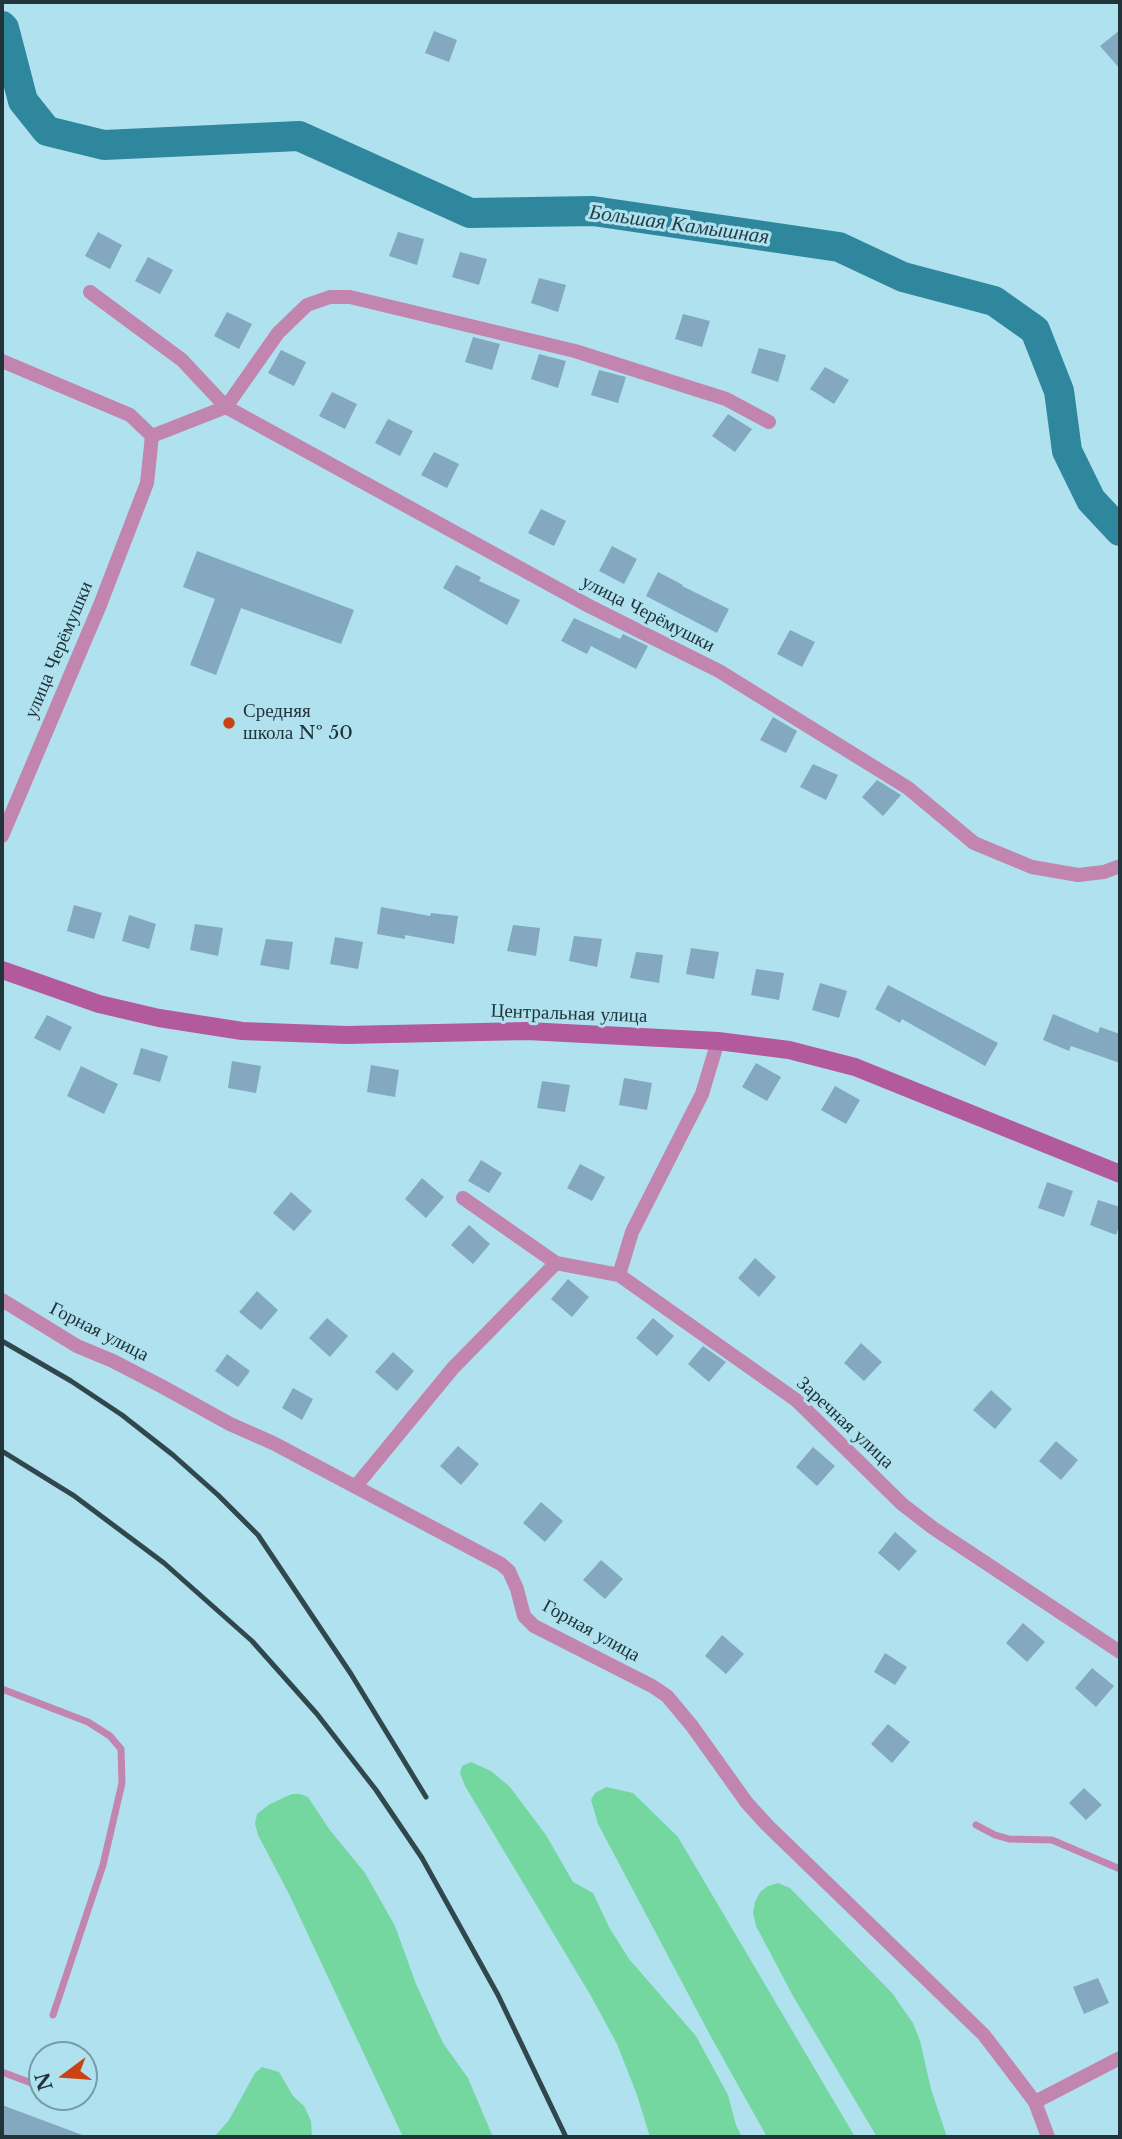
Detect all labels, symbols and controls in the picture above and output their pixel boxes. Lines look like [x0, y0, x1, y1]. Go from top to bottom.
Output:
water label: Большая Камышная [587, 200, 771, 250]
street label: улица Черёмушки [577, 571, 719, 657]
street label: улица Черёмушки [20, 578, 98, 722]
place label: Средняя школа № 50 [243, 701, 353, 745]
marker: Средняя школа № 50 [221, 715, 237, 731]
street label: Центральная улица [490, 1000, 648, 1028]
street label: Горная улица [46, 1297, 152, 1367]
street label: Заречная улица [792, 1372, 898, 1474]
street label: Горная улица [538, 1595, 644, 1667]
north arrow [28, 2041, 98, 2111]
text: N [31, 2070, 58, 2093]

